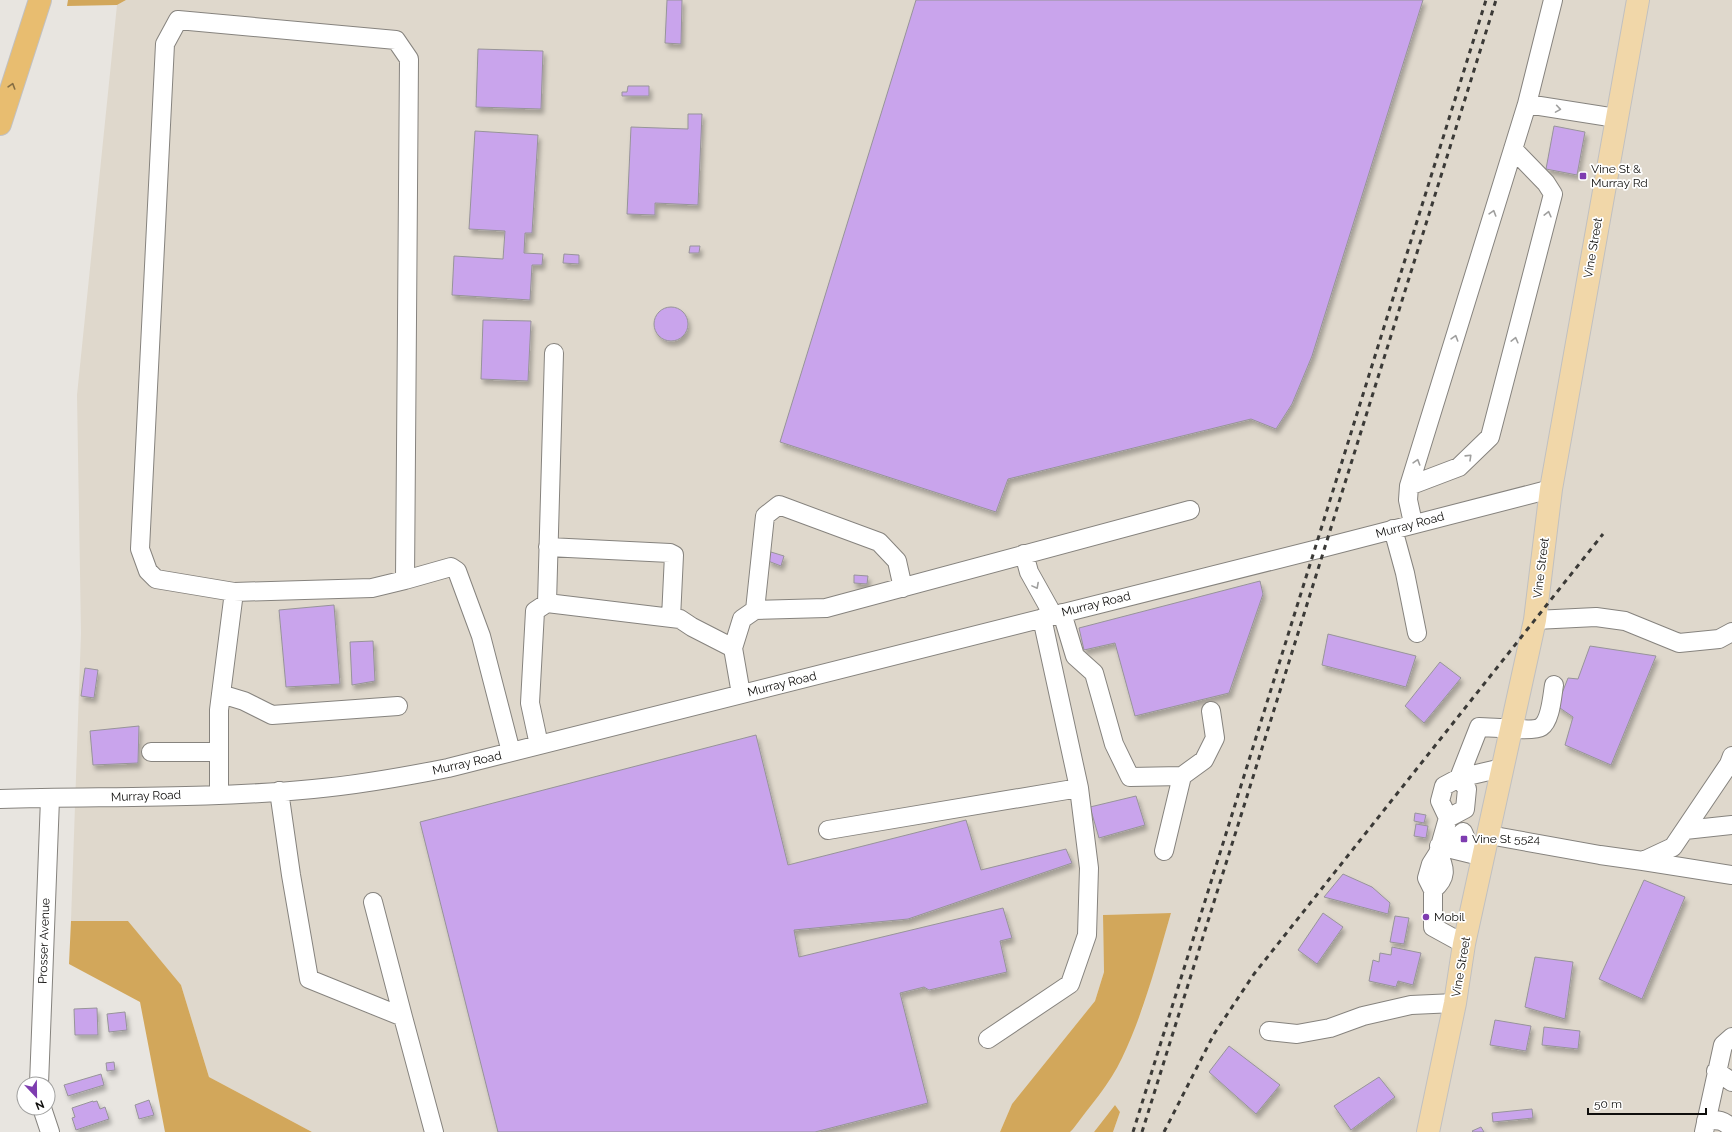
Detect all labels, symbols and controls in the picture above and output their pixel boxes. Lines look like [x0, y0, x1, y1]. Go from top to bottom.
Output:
one-way arrow [7, 83, 15, 90]
one-way arrow [1555, 104, 1561, 113]
place label: Vine St & Murray Rd [1591, 162, 1648, 190]
marker: Vine St & Murray Rd [1578, 171, 1588, 181]
one-way arrow [1488, 210, 1497, 217]
one-way arrow [1543, 211, 1552, 218]
street label: Vine Street [1581, 217, 1605, 279]
one-way arrow [1450, 334, 1459, 341]
one-way arrow [1511, 336, 1519, 343]
one-way arrow [1464, 455, 1472, 462]
one-way arrow [1412, 458, 1421, 465]
street label: Murray Road [1374, 509, 1446, 541]
street label: Vine Street [1530, 537, 1552, 599]
one-way arrow [1032, 582, 1039, 589]
street label: Murray Road [1060, 589, 1132, 619]
street label: Murray Road [746, 669, 818, 699]
street label: Murray Road [431, 748, 503, 778]
street label: Murray Road [111, 788, 181, 804]
place label: Vine St 5524 [1472, 832, 1540, 846]
marker: Vine St 5524 [1459, 834, 1469, 844]
street label: Prosser Avenue [36, 898, 52, 984]
place label: Mobil [1434, 910, 1466, 924]
marker: Mobil [1421, 912, 1431, 922]
street label: Vine Street [1449, 936, 1473, 998]
north arrow [16, 1076, 56, 1116]
scale bar [1588, 1090, 1706, 1116]
text: N [33, 1097, 46, 1112]
text: 50 m [1594, 1097, 1622, 1111]

